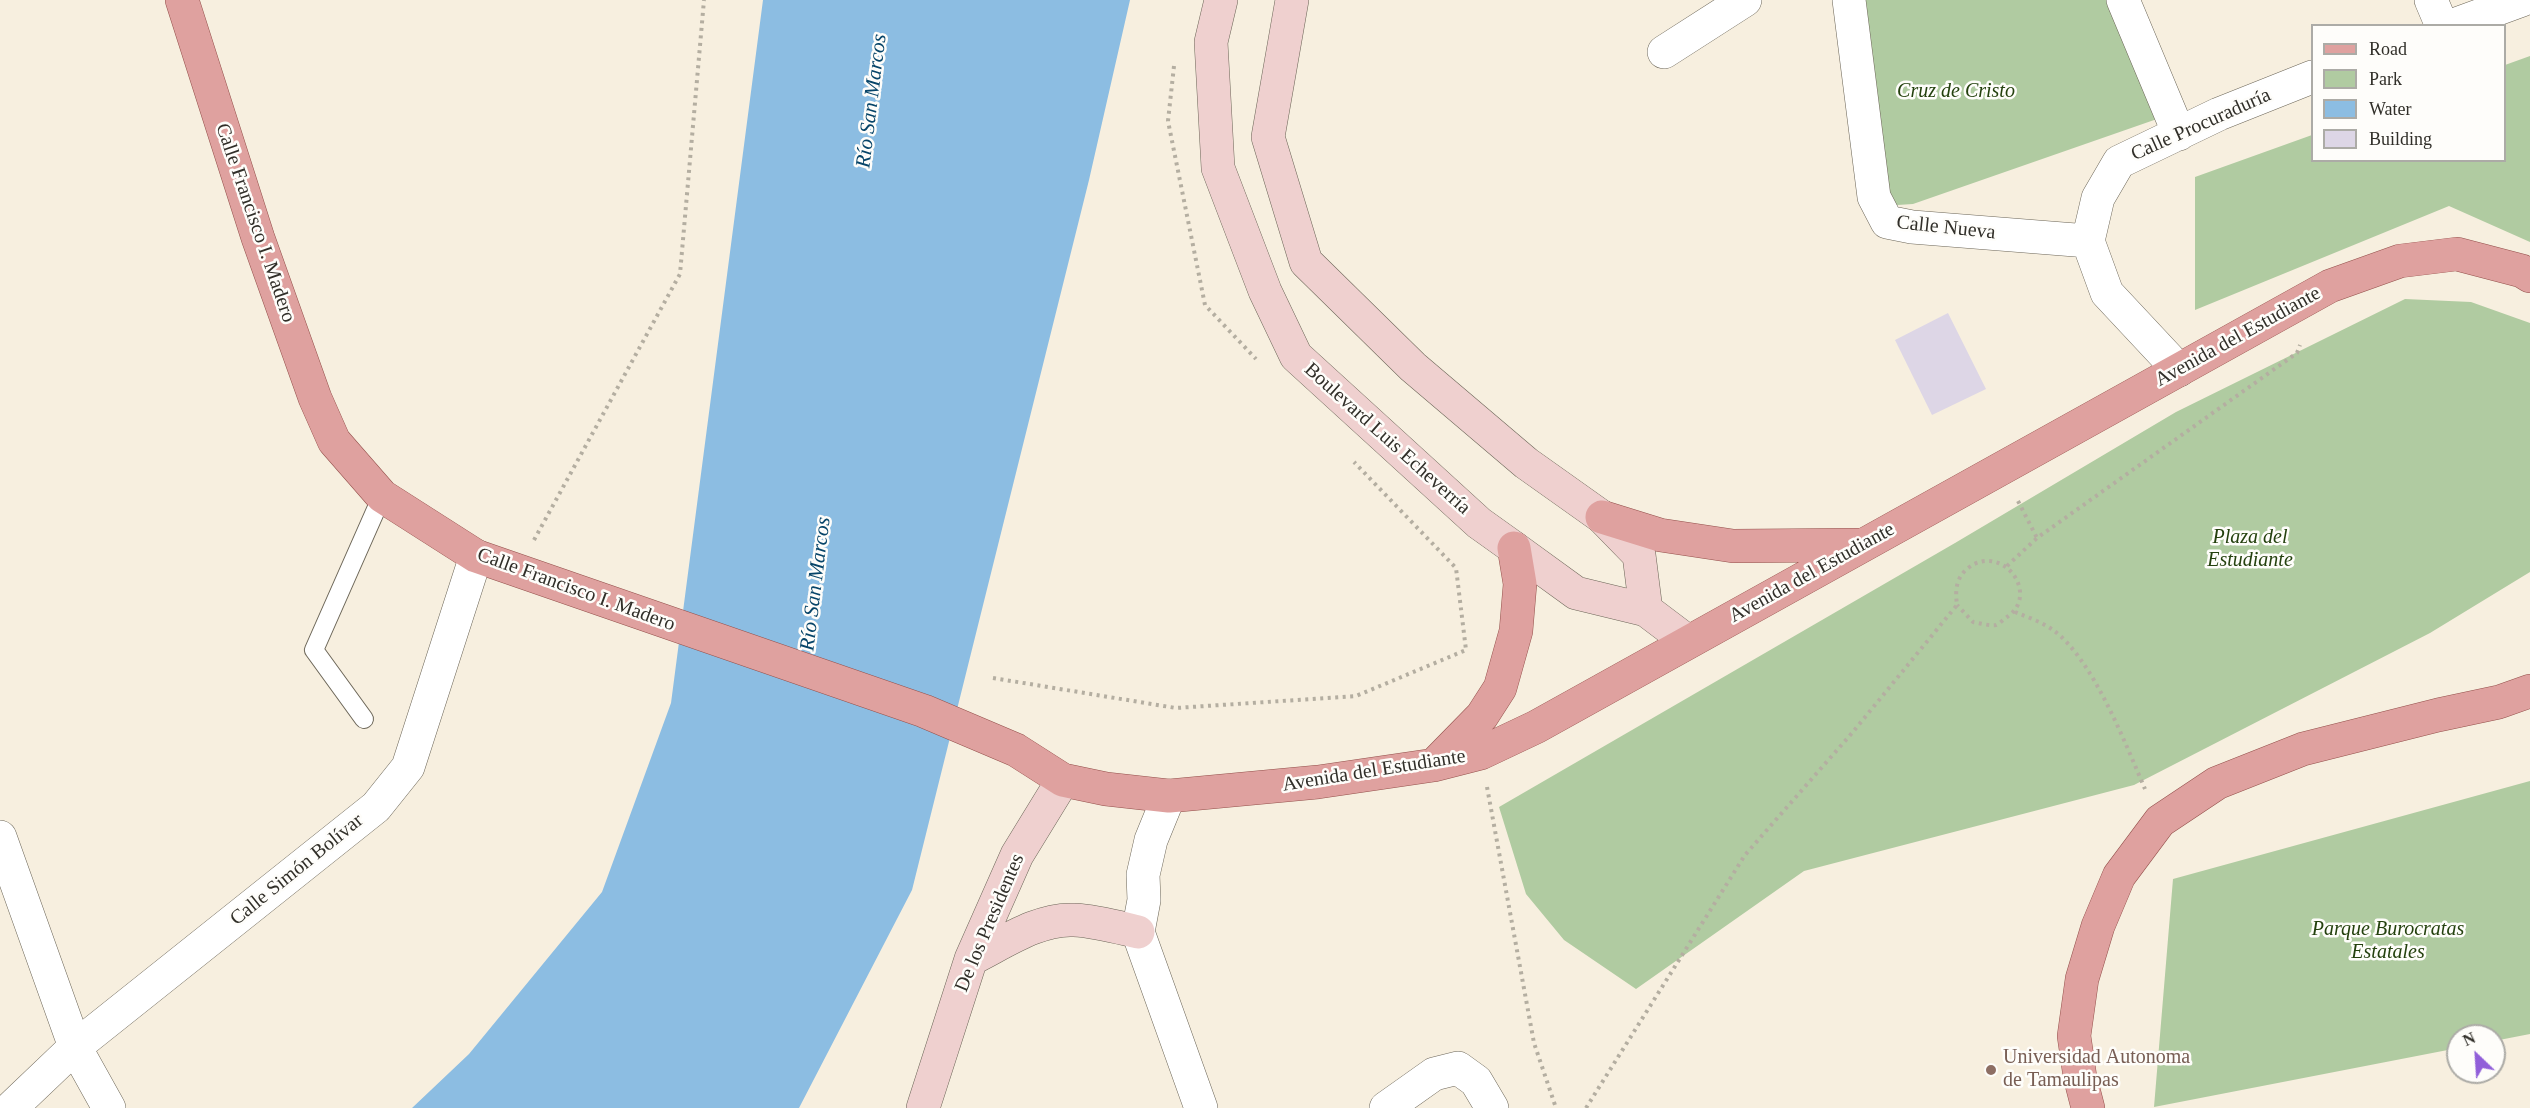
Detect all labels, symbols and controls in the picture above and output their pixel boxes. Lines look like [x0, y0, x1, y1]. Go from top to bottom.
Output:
legend [2311, 24, 2506, 162]
water label: Río San Marcos [851, 33, 893, 169]
text: Road [2369, 39, 2407, 59]
text: Park [2369, 69, 2402, 89]
park label: Cruz de Cristo [1897, 80, 2015, 104]
street label: Calle Procuraduría [2127, 83, 2275, 167]
text: Water [2369, 99, 2412, 119]
street label: Calle Francisco I. Madero [210, 120, 300, 326]
text: Building [2369, 129, 2432, 149]
street label: Calle Nueva [1895, 211, 1997, 245]
street label: Avenida del Estudiante [2151, 282, 2325, 392]
street label: Boulevard Luis Echeverría [1299, 358, 1475, 520]
water label: Río San Marcos [795, 516, 837, 652]
street label: Avenida del Estudiante [1725, 518, 1899, 628]
park label: Plaza del Estudiante [2207, 526, 2293, 573]
street label: Calle Francisco I. Madero [474, 543, 678, 637]
street label: Avenida del Estudiante [1281, 745, 1467, 797]
street label: Calle Simón Bolívar [226, 809, 368, 931]
street label: De los Presidentes [950, 850, 1030, 996]
park label: Parque Burocratas Estatales [2312, 918, 2464, 965]
north arrow [2446, 1024, 2506, 1084]
text: N [2460, 1029, 2478, 1049]
place label: Universidad Autonoma de Tamaulipas [2003, 1046, 2190, 1093]
marker: Universidad Autonoma de Tamaulipas [1984, 1063, 1998, 1077]

